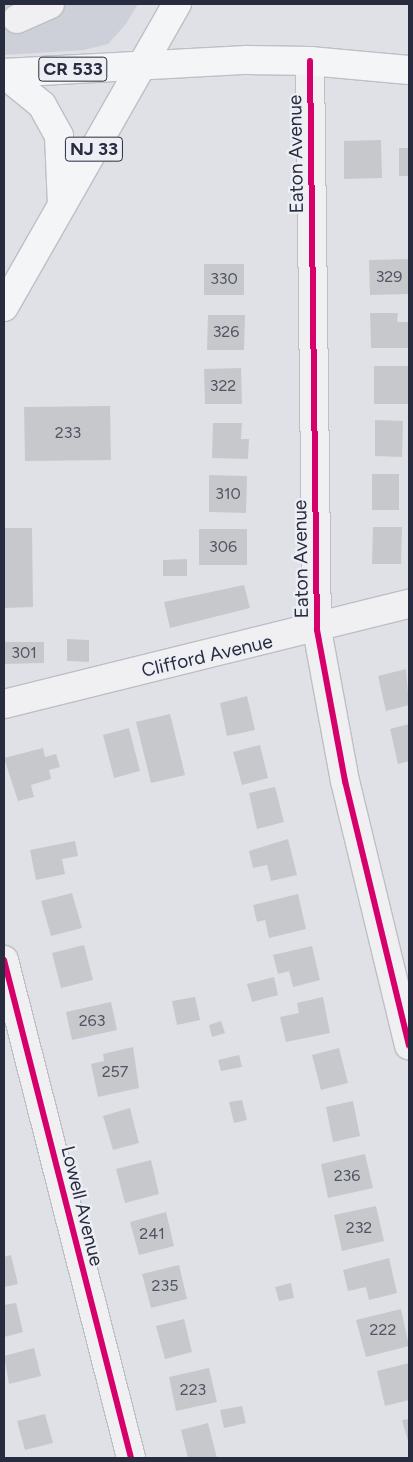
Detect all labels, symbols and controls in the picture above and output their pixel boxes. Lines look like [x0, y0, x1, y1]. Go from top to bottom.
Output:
road number: CR 533 [38, 54, 108, 85]
street label: Eaton Avenue [284, 94, 308, 214]
road number: NJ 33 [64, 134, 124, 164]
house number: 329 [376, 267, 402, 287]
house number: 330 [210, 269, 238, 289]
house number: 326 [213, 322, 239, 342]
house number: 322 [210, 376, 236, 396]
house number: 233 [55, 423, 81, 443]
house number: 310 [215, 484, 241, 504]
street label: Eaton Avenue [289, 499, 313, 619]
house number: 306 [209, 537, 237, 557]
street label: Clifford Avenue [139, 630, 275, 682]
house number: 301 [11, 643, 37, 663]
house number: 263 [79, 1011, 105, 1031]
house number: 257 [102, 1062, 128, 1082]
street label: Lowell Avenue [56, 1144, 108, 1268]
house number: 236 [334, 1166, 360, 1186]
house number: 232 [346, 1218, 372, 1238]
house number: 241 [139, 1224, 165, 1244]
house number: 235 [152, 1276, 178, 1296]
house number: 222 [370, 1320, 396, 1340]
house number: 223 [180, 1380, 206, 1400]

